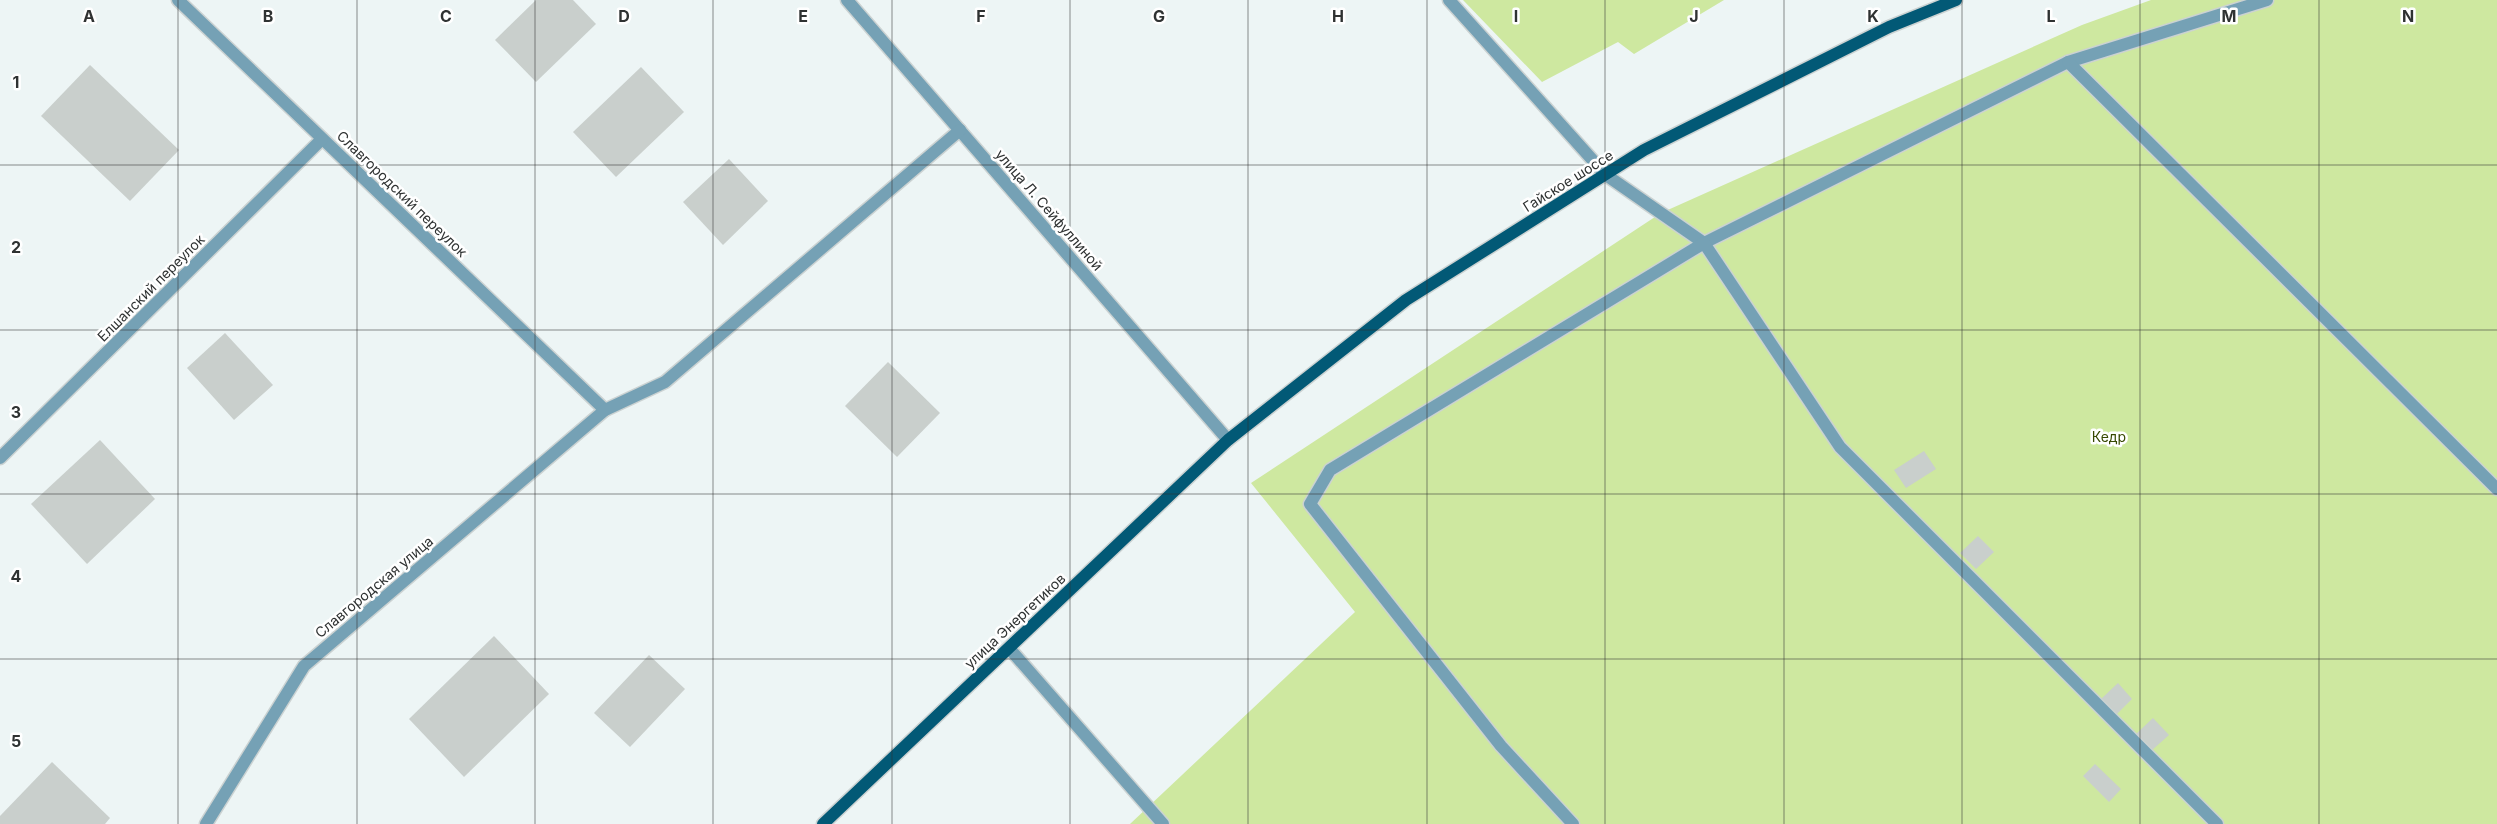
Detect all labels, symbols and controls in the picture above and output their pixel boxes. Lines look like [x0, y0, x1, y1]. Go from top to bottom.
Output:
text: A [83, 6, 95, 26]
text: B [263, 6, 273, 26]
text: C [440, 6, 452, 26]
text: D [618, 6, 630, 26]
text: E [798, 6, 808, 26]
text: F [976, 6, 986, 26]
text: G [1153, 6, 1165, 26]
text: H [1332, 6, 1344, 26]
text: I [1514, 6, 1518, 26]
text: J [1689, 6, 1699, 26]
text: K [1867, 6, 1879, 26]
text: L [2046, 6, 2056, 26]
text: M [2222, 6, 2236, 26]
text: N [2402, 6, 2414, 26]
text: 1 [13, 72, 19, 92]
street label: Славгородский переулок [334, 127, 471, 261]
street label: улица Л. Сейфуллиной [992, 146, 1107, 274]
street label: Гайское шоссе [1520, 146, 1616, 215]
street label: Елшанский переулок [94, 230, 208, 345]
text: 2 [11, 237, 21, 257]
text: 3 [11, 402, 21, 422]
park label: Кедр [2092, 428, 2126, 445]
street label: Славгородская улица [311, 532, 436, 641]
text: 4 [11, 566, 22, 586]
street label: улица Энергетиков [961, 569, 1069, 672]
text: 5 [11, 731, 21, 751]

